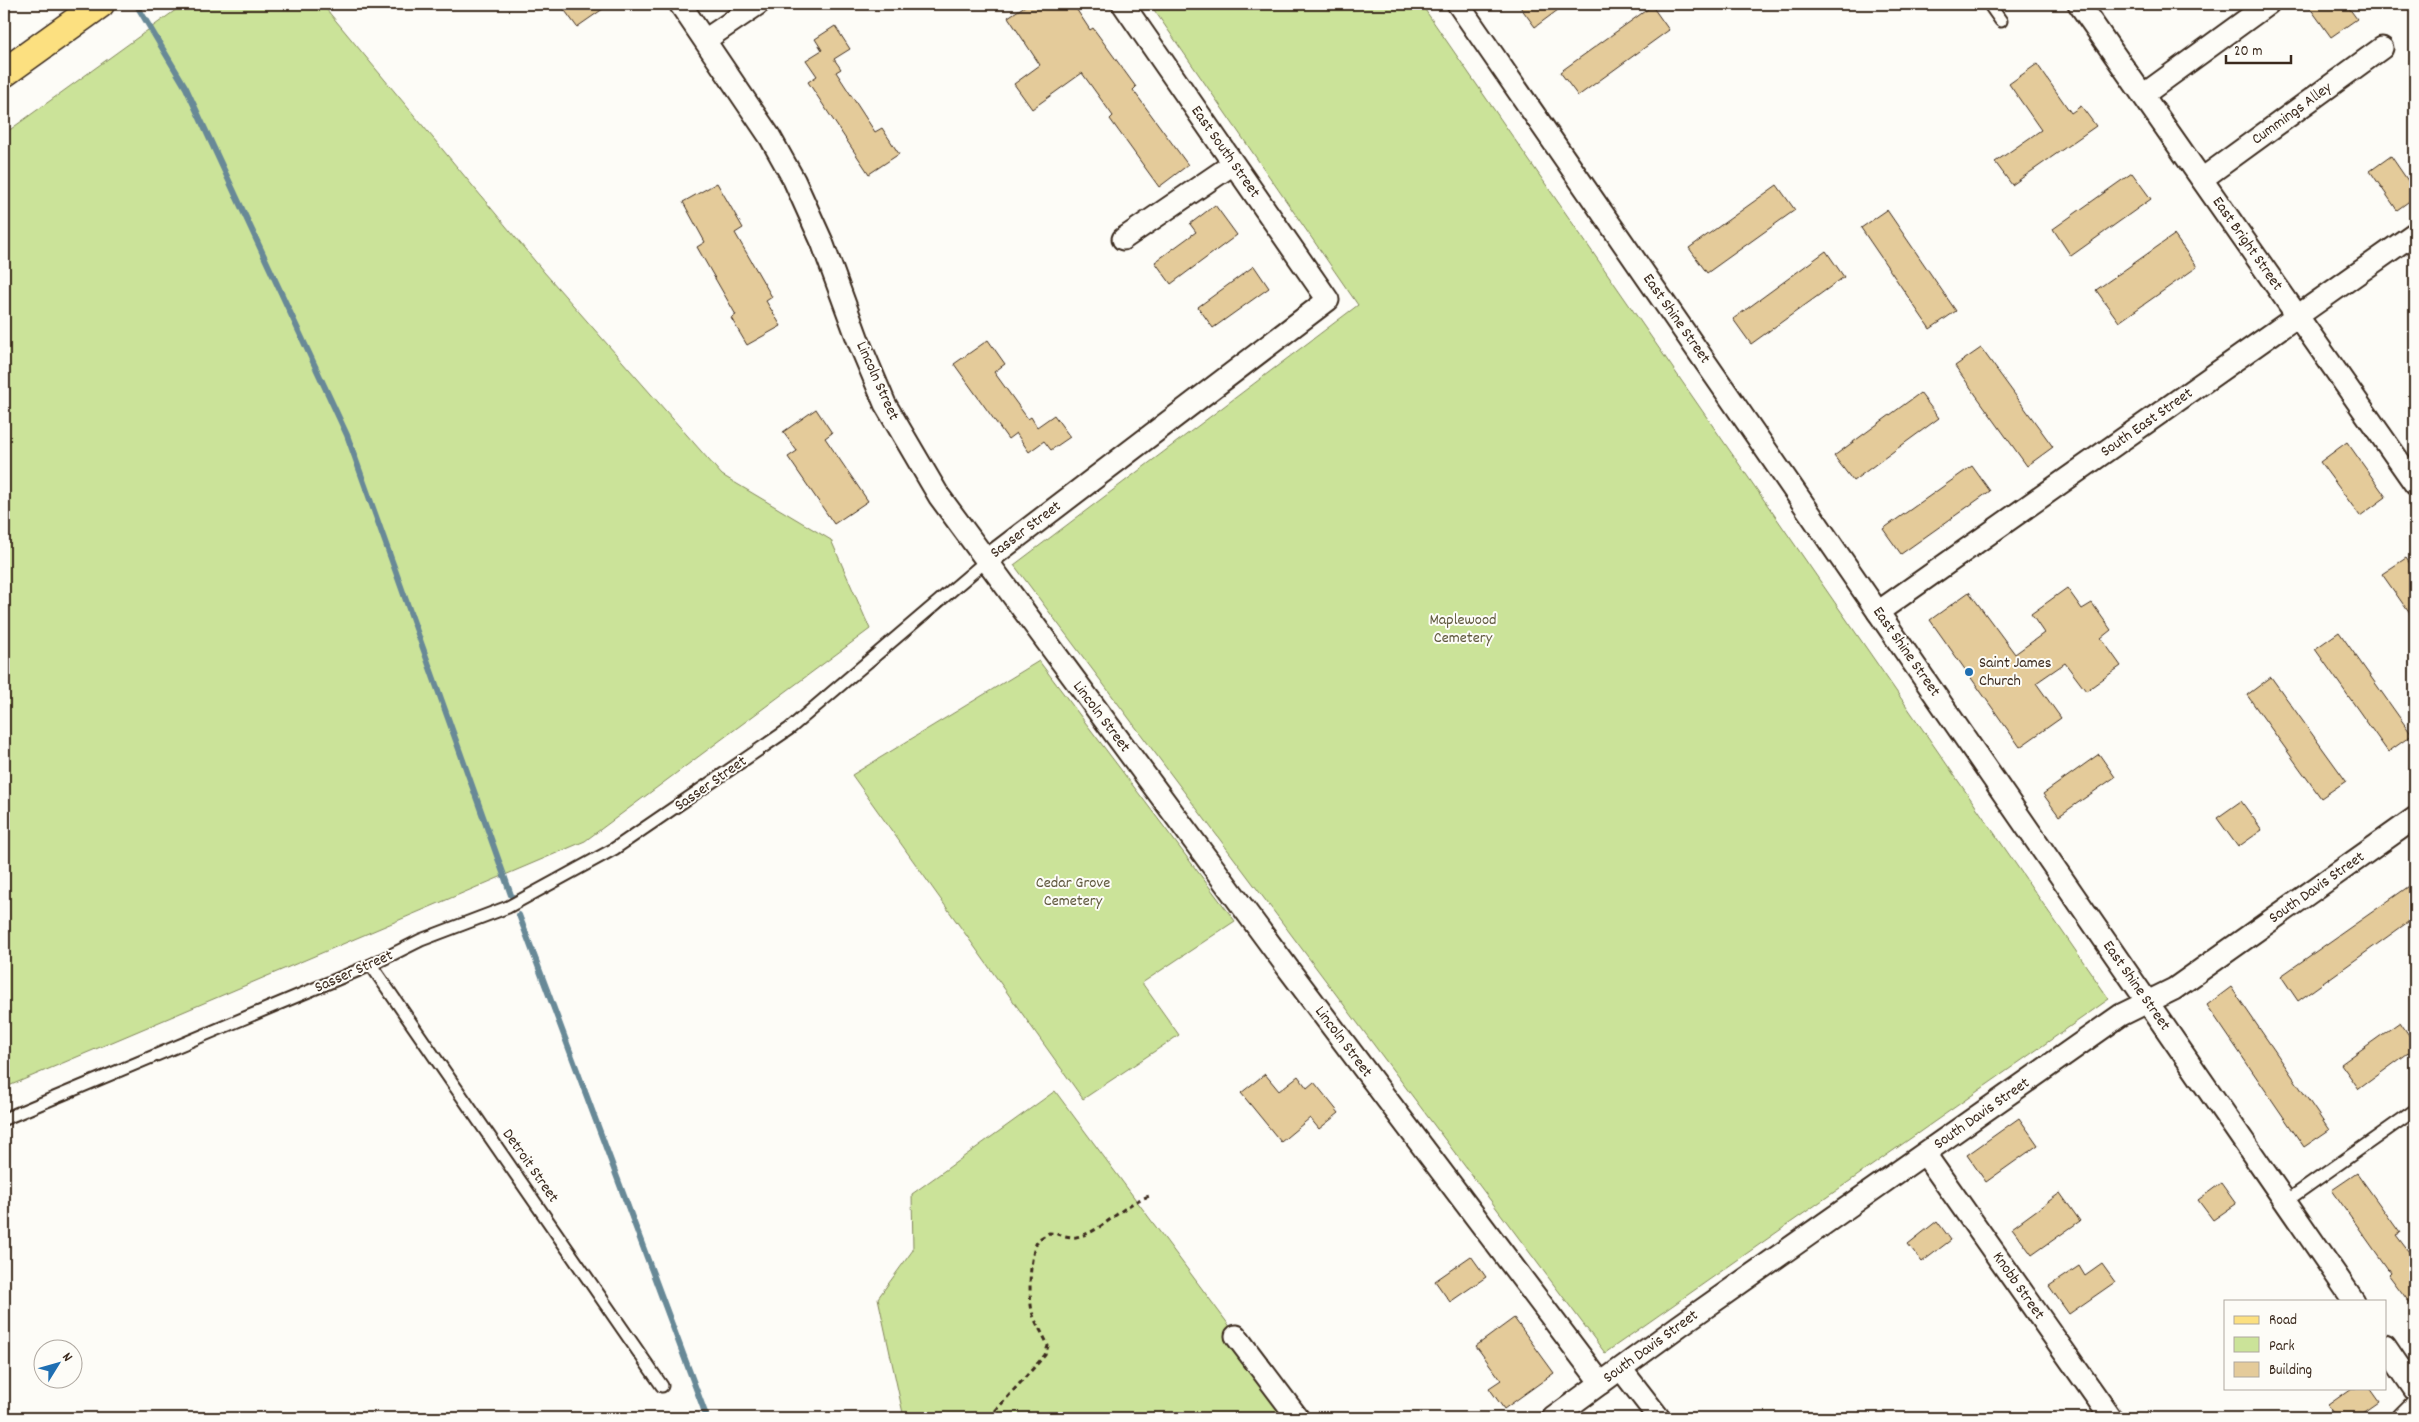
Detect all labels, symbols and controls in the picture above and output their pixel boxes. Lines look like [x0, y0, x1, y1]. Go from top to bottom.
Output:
scale bar [2226, 32, 2292, 64]
text: 20 m [2234, 41, 2262, 63]
street label: Cummings Alley [2247, 77, 2337, 151]
street label: East South Street [1185, 101, 1265, 203]
street label: East Bright Street [2206, 192, 2288, 296]
street label: East Shine Street [1636, 269, 1716, 369]
street label: Lincoln Street [849, 338, 905, 424]
street label: South East Street [2096, 383, 2198, 463]
street label: Sasser Street [986, 496, 1066, 564]
street label: East Shine Street [1866, 602, 1946, 702]
park label: Maplewood Cemetery [1429, 609, 1497, 650]
place label: Saint James Church [1979, 652, 2052, 693]
marker: Saint James Church [1963, 666, 1975, 678]
street label: Lincoln Street [1066, 676, 1136, 758]
street label: Sasser Street [670, 751, 752, 817]
street label: South Davis Street [2264, 846, 2370, 930]
park label: Cedar Grove Cemetery [1036, 872, 1110, 913]
street label: East Shine Street [2096, 936, 2176, 1036]
street label: Sasser Street [311, 944, 397, 999]
street label: Lincoln Street [1308, 1001, 1378, 1083]
street label: South Davis Street [1929, 1072, 2035, 1156]
street label: Detroit Street [496, 1124, 564, 1208]
street label: Knobb Street [1986, 1247, 2050, 1325]
legend [2224, 1300, 2386, 1390]
street label: South Davis Street [1599, 1305, 1703, 1389]
text: Road [2269, 1310, 2297, 1332]
text: Park [2269, 1336, 2295, 1358]
north arrow [32, 1340, 82, 1390]
text: N [57, 1349, 77, 1366]
text: Building [2269, 1360, 2312, 1382]

